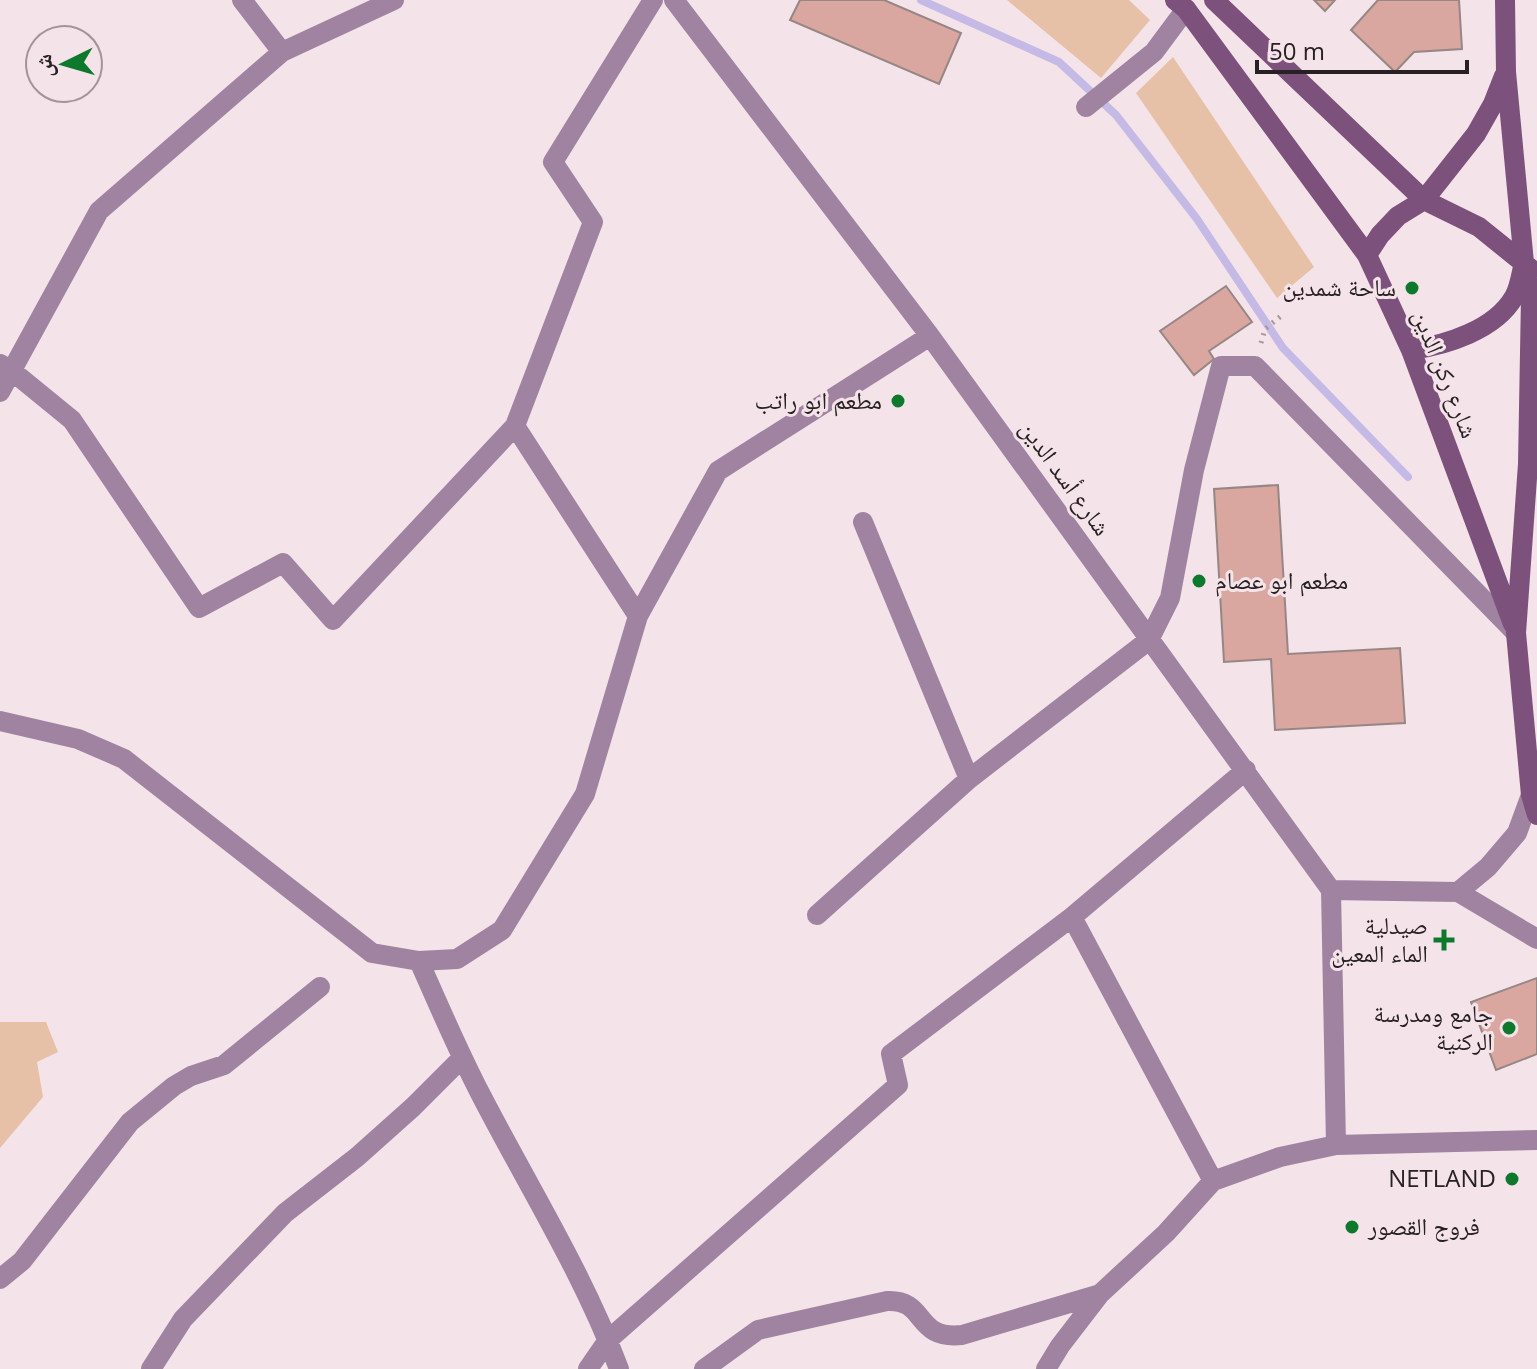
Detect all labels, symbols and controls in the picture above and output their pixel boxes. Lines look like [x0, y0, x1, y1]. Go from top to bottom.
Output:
north arrow [24, 24, 104, 104]
scale bar [1257, 24, 1467, 74]
text: 50 m [1269, 34, 1325, 67]
text: ش [27, 53, 59, 79]
place label: ساحة شمدين [1282, 270, 1396, 303]
marker: ساحة شمدين [1403, 279, 1421, 297]
street label: شارع ركن الدين [1406, 304, 1487, 443]
place label: مطعم ابو راتب [755, 383, 882, 417]
marker: مطعم ابو راتب [889, 392, 907, 410]
street label: شارع أسد الدين [1013, 413, 1119, 542]
place label: مطعم ابو عصام [1215, 563, 1348, 597]
marker: مطعم ابو عصام [1190, 572, 1208, 590]
place label: صيدلية الماء المعين [1331, 908, 1428, 969]
marker: صيدلية الماء المعين [1435, 931, 1453, 949]
place label: جامع ومدرسة الركنية [1374, 996, 1493, 1057]
marker: جامع ومدرسة الركنية [1500, 1019, 1518, 1037]
place label: NETLAND [1388, 1161, 1496, 1194]
marker: NETLAND [1503, 1170, 1521, 1188]
place label: فروج القصور [1367, 1209, 1480, 1242]
marker: فروج القصور [1343, 1218, 1361, 1236]

